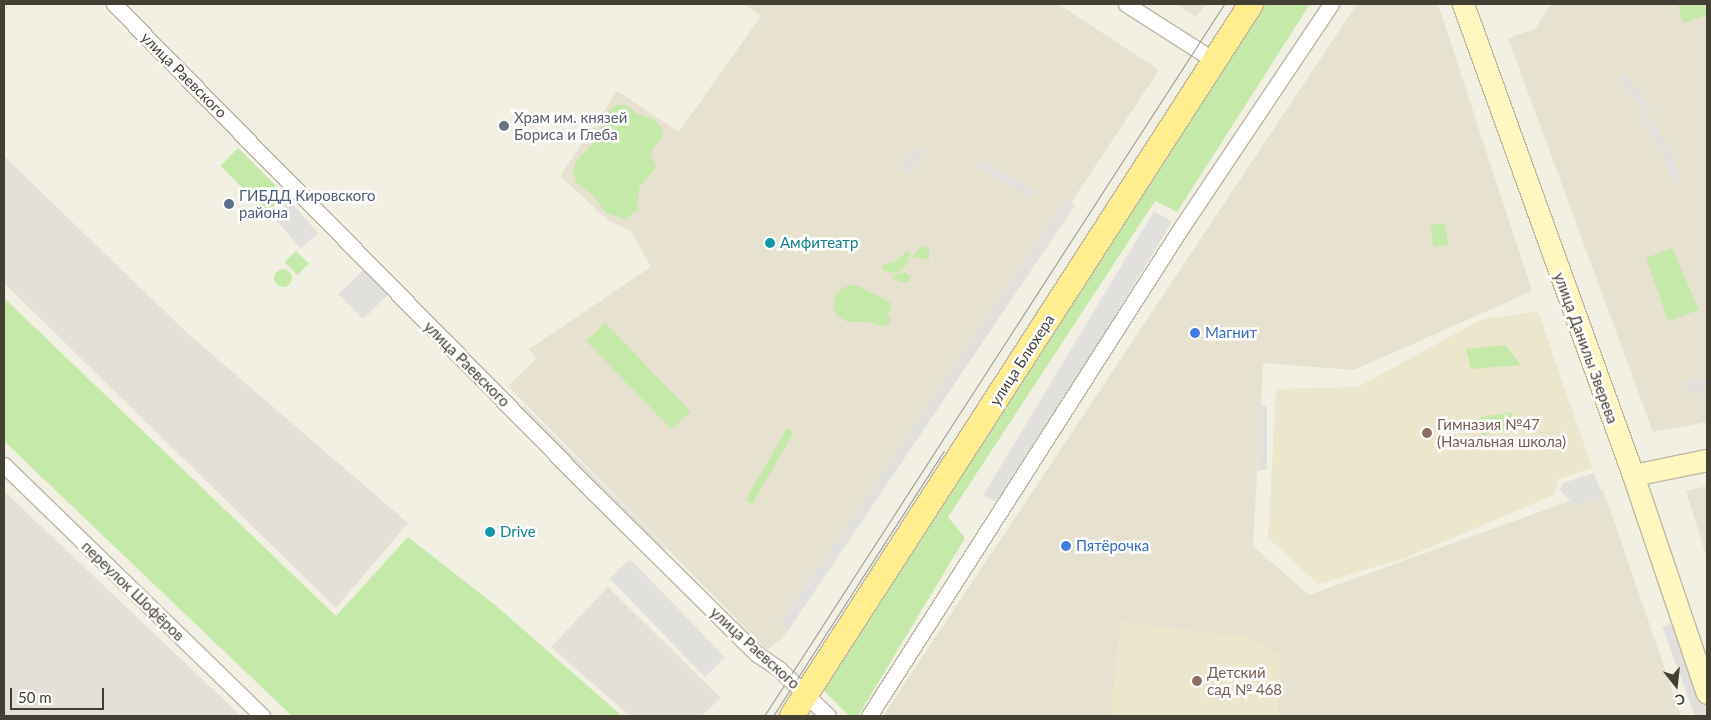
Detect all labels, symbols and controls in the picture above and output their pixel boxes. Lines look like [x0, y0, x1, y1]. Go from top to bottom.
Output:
street label: улица Раевского [137, 28, 231, 122]
place label: Храм им. князей Бориса и Глеба [514, 108, 627, 143]
marker: Храм им. князей Бориса и Глеба [498, 120, 510, 132]
place label: ГИБДД Кировского района [239, 186, 376, 221]
marker: ГИБДД Кировского района [223, 198, 235, 210]
place label: Амфитеатр [780, 234, 858, 252]
marker: Амфитеатр [764, 237, 776, 249]
street label: улица Данилы Зверева [1550, 270, 1622, 426]
street label: улица Блюхера [986, 311, 1058, 409]
street label: улица Раевского [420, 317, 514, 411]
place label: Магнит [1205, 324, 1257, 342]
marker: Магнит [1189, 327, 1201, 339]
place label: Гимназия №47 (Начальная школа) [1437, 415, 1566, 450]
marker: Гимназия №47 (Начальная школа) [1421, 427, 1433, 439]
place label: Drive [500, 523, 536, 541]
marker: Drive [484, 526, 496, 538]
street label: переулок Шофёров [78, 537, 188, 645]
place label: Пятёрочка [1076, 537, 1149, 555]
marker: Пятёрочка [1060, 540, 1072, 552]
street label: улица Раевского [707, 603, 803, 693]
north arrow [1651, 660, 1701, 710]
place label: Детский сад № 468 [1207, 663, 1282, 698]
marker: Детский сад № 468 [1191, 675, 1203, 687]
scale bar [12, 678, 106, 710]
text: 50 m [18, 688, 52, 706]
text: С [1673, 690, 1687, 709]

